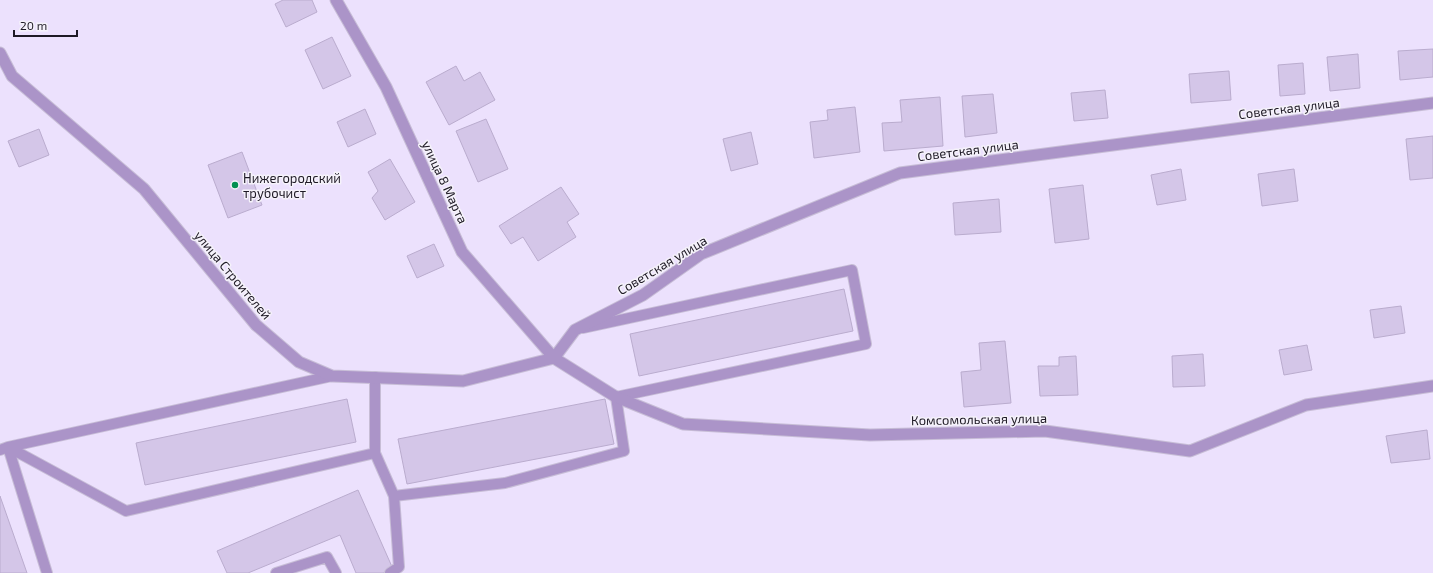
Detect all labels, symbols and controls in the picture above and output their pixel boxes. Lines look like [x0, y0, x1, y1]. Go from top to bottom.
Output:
scale bar [14, 12, 77, 38]
text: 20 m [20, 18, 47, 32]
street label: Советская улица [1238, 94, 1340, 122]
street label: Советская улица [917, 136, 1019, 164]
street label: улица 8 Марта [419, 138, 471, 226]
place label: Нижегородский трубочист [243, 170, 341, 201]
marker: Нижегородский трубочист [230, 180, 240, 190]
street label: улица Строителей [191, 227, 275, 323]
street label: Советская улица [614, 232, 710, 298]
street label: Комсомольская улица [911, 410, 1047, 428]

